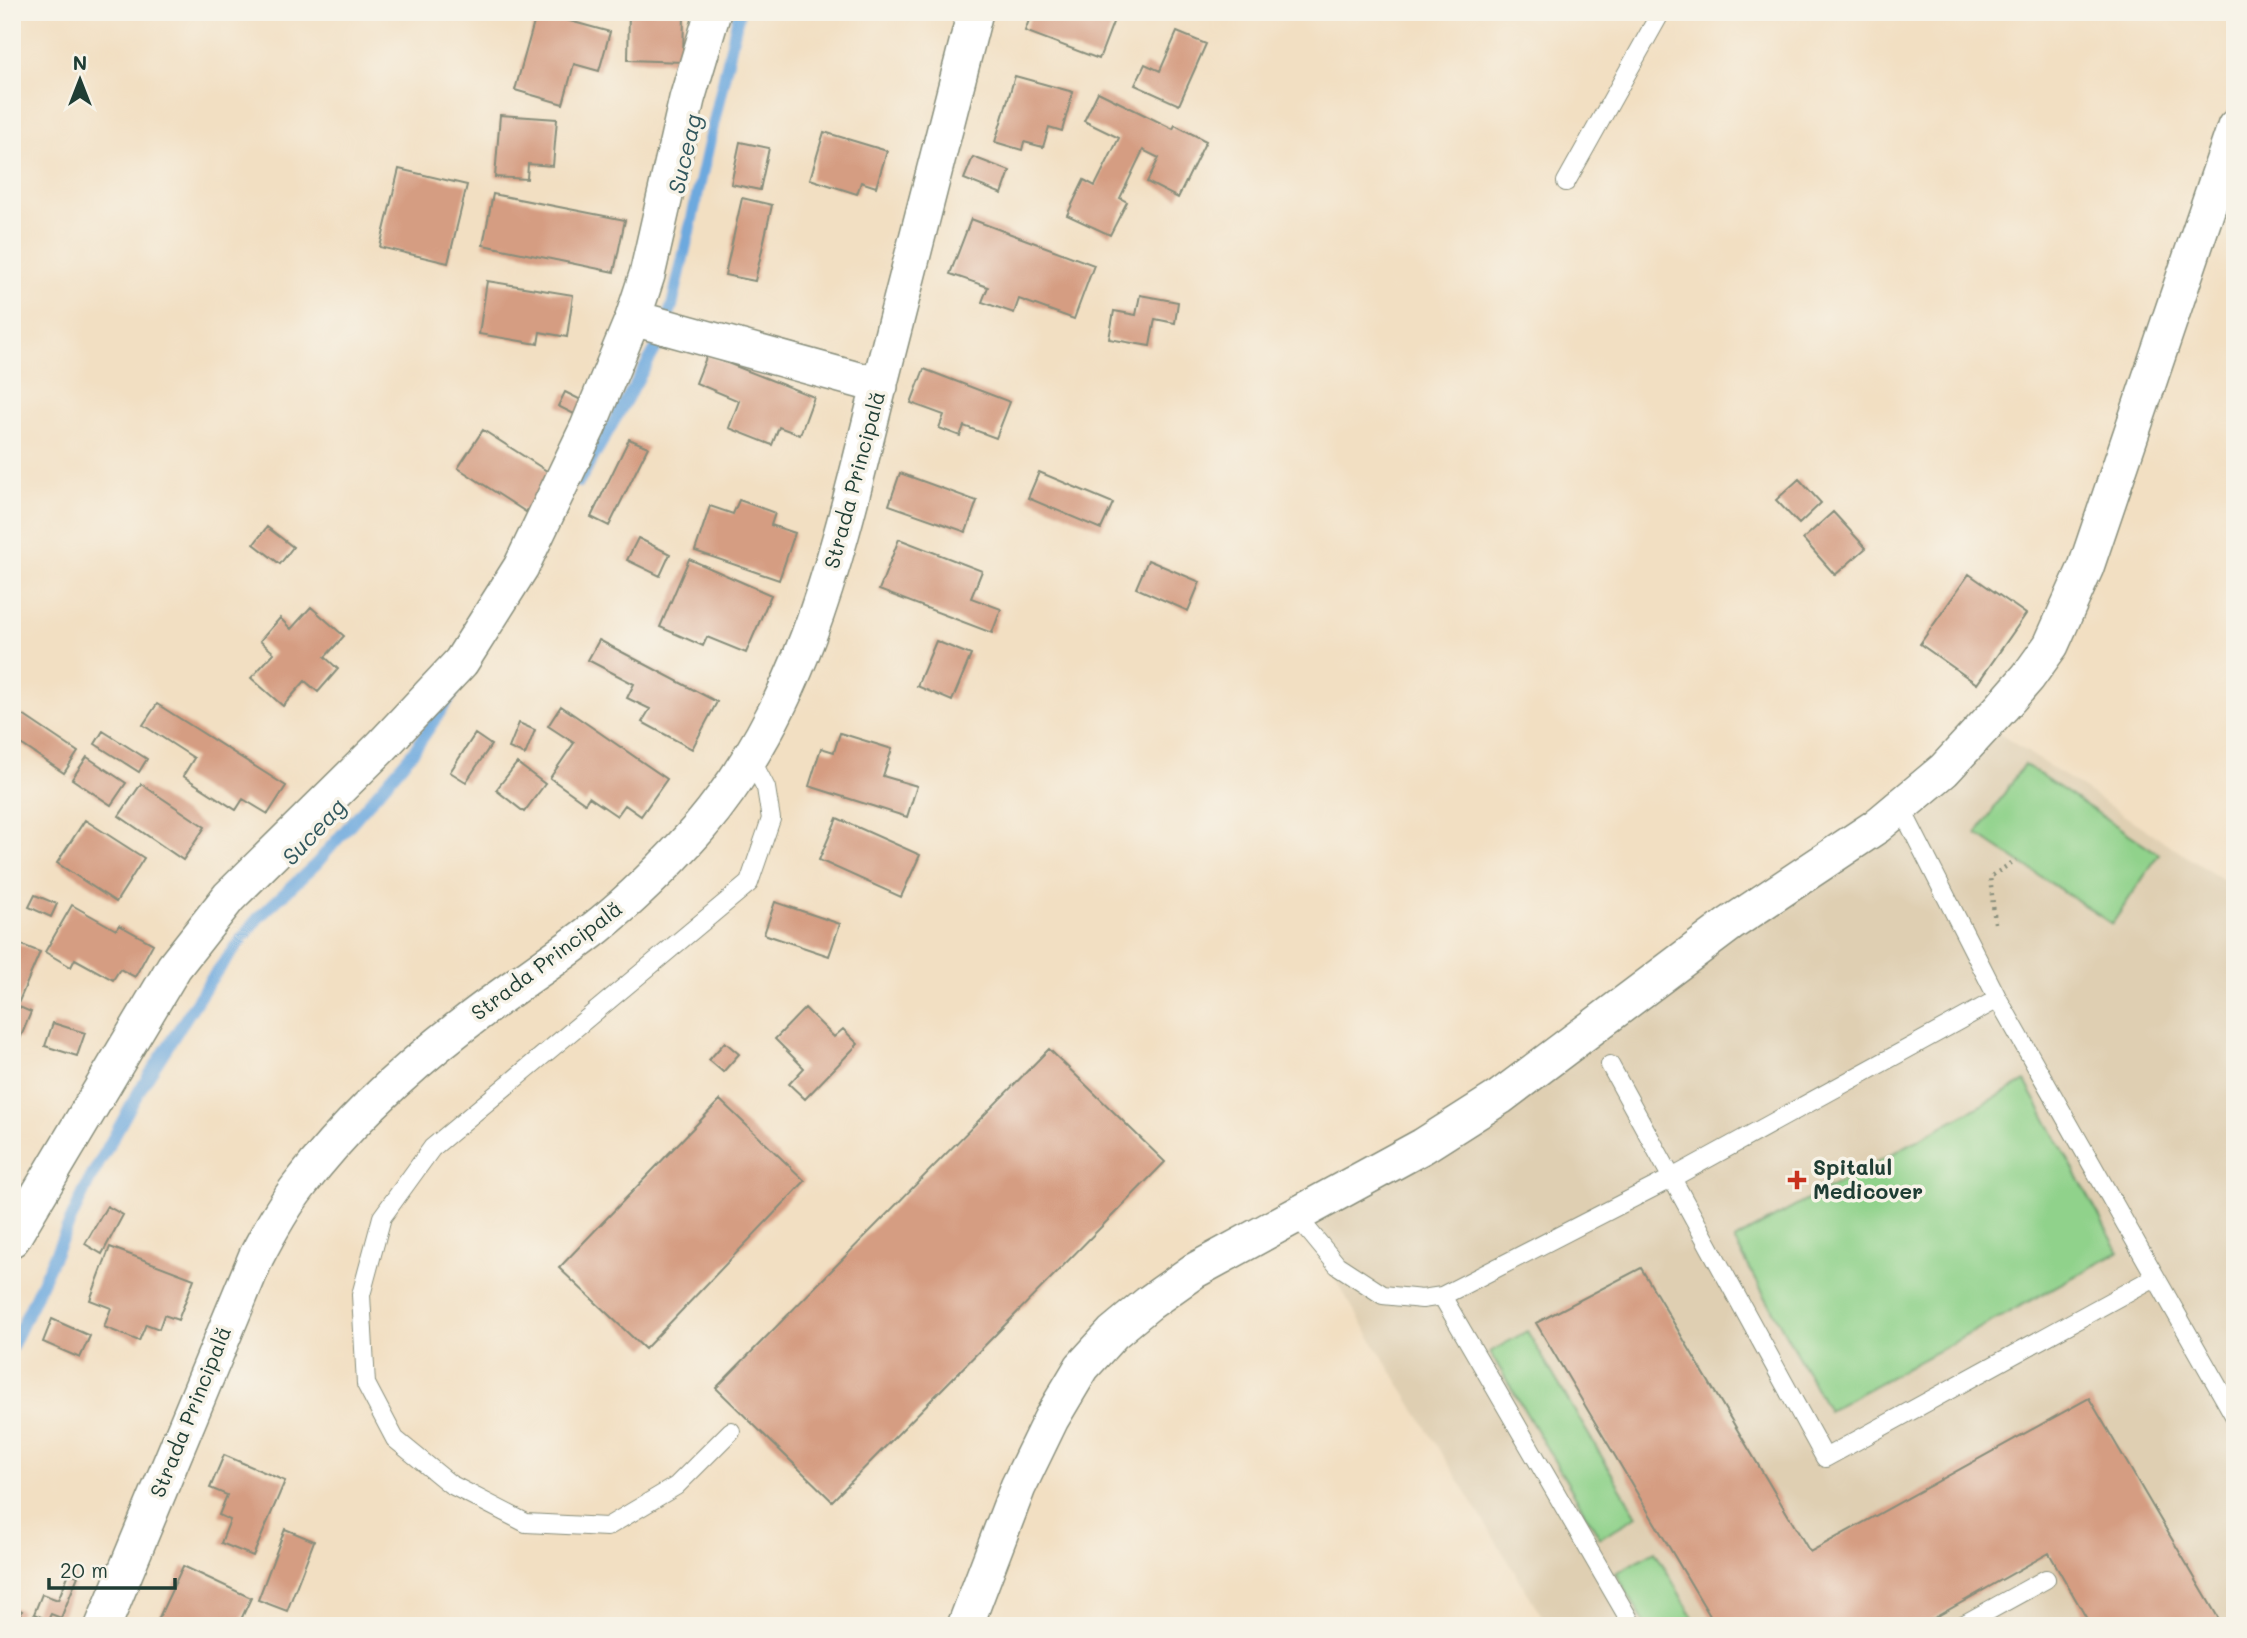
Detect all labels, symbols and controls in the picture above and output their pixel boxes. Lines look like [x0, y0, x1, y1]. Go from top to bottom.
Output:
north arrow [46, 46, 116, 116]
text: N [73, 50, 87, 75]
water label: Suceag [660, 111, 708, 197]
street label: Strada Principală [817, 388, 890, 571]
water label: Suceag [275, 791, 352, 871]
street label: Strada Principală [465, 894, 627, 1025]
place label: Spitalul Medicover [1813, 1153, 1923, 1204]
marker: Spitalul Medicover [1787, 1170, 1807, 1190]
street label: Strada Principală [143, 1322, 236, 1501]
scale bar [49, 1547, 175, 1591]
text: 20 m [60, 1556, 108, 1583]

